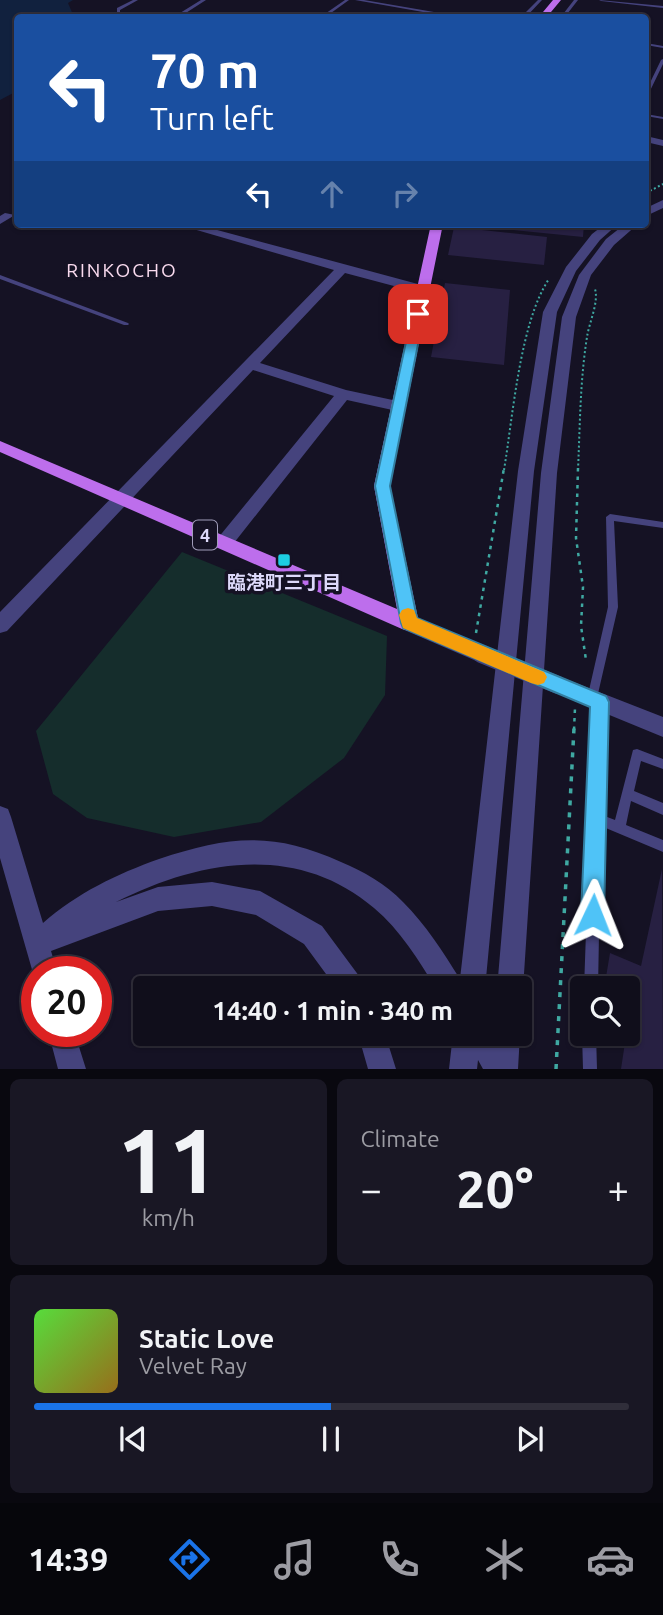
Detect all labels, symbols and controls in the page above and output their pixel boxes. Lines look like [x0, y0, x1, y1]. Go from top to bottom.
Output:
icon: left [35, 42, 126, 133]
text: 70 m [150, 42, 259, 97]
text: Turn left [150, 100, 274, 136]
icon: left [240, 175, 278, 213]
icon: ahead [313, 175, 351, 213]
icon: right [386, 175, 424, 213]
district label: RINKOCHO [66, 259, 178, 281]
pin [388, 284, 448, 344]
icon: arrive [399, 295, 437, 333]
road number: 4 [193, 520, 217, 550]
marker: 臨港町三丁目 [276, 552, 292, 568]
place label: 臨港町三丁目 [227, 571, 341, 593]
position arrow [556, 878, 630, 952]
speed limit sign: 20 [21, 956, 112, 1047]
map controls [570, 976, 640, 1046]
button: search [570, 976, 640, 1046]
text: 14:40 · 1 min · 340 m [212, 996, 453, 1025]
text: 11 [117, 1108, 220, 1210]
text: Climate [361, 1126, 440, 1151]
text: 20° [456, 1160, 533, 1218]
text: − [361, 1168, 382, 1210]
text: + [608, 1168, 629, 1210]
text: km/h [142, 1205, 195, 1230]
text: Static Love [139, 1324, 274, 1353]
text: Velvet Ray [139, 1353, 247, 1378]
icon: previous [114, 1420, 152, 1458]
icon: pause [312, 1420, 350, 1458]
icon: next [511, 1420, 549, 1458]
icon: directions [165, 1535, 214, 1584]
icon: music [270, 1535, 319, 1584]
icon: phone [375, 1535, 424, 1584]
icon: climate [480, 1535, 529, 1584]
icon: car [586, 1535, 635, 1584]
text: 14:39 [28, 1541, 108, 1577]

